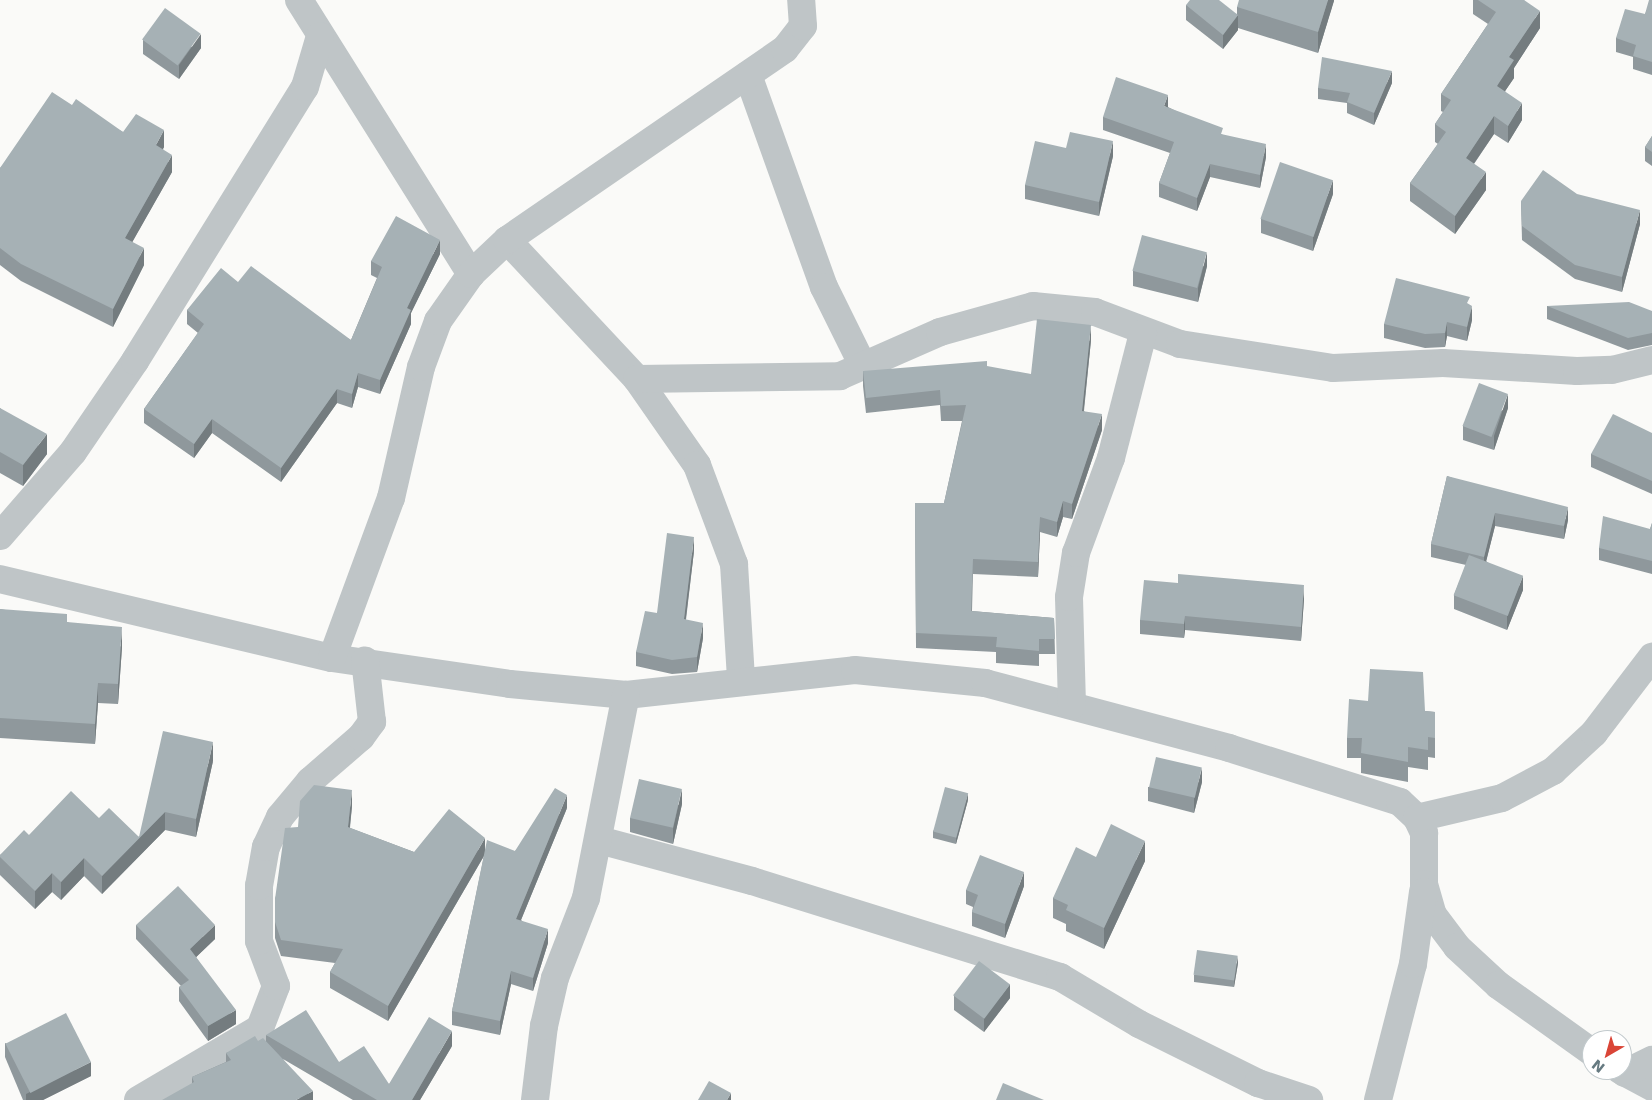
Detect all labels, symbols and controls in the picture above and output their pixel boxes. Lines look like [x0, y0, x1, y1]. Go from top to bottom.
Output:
north arrow [1582, 1030, 1632, 1080]
text: N [1589, 1056, 1608, 1076]

